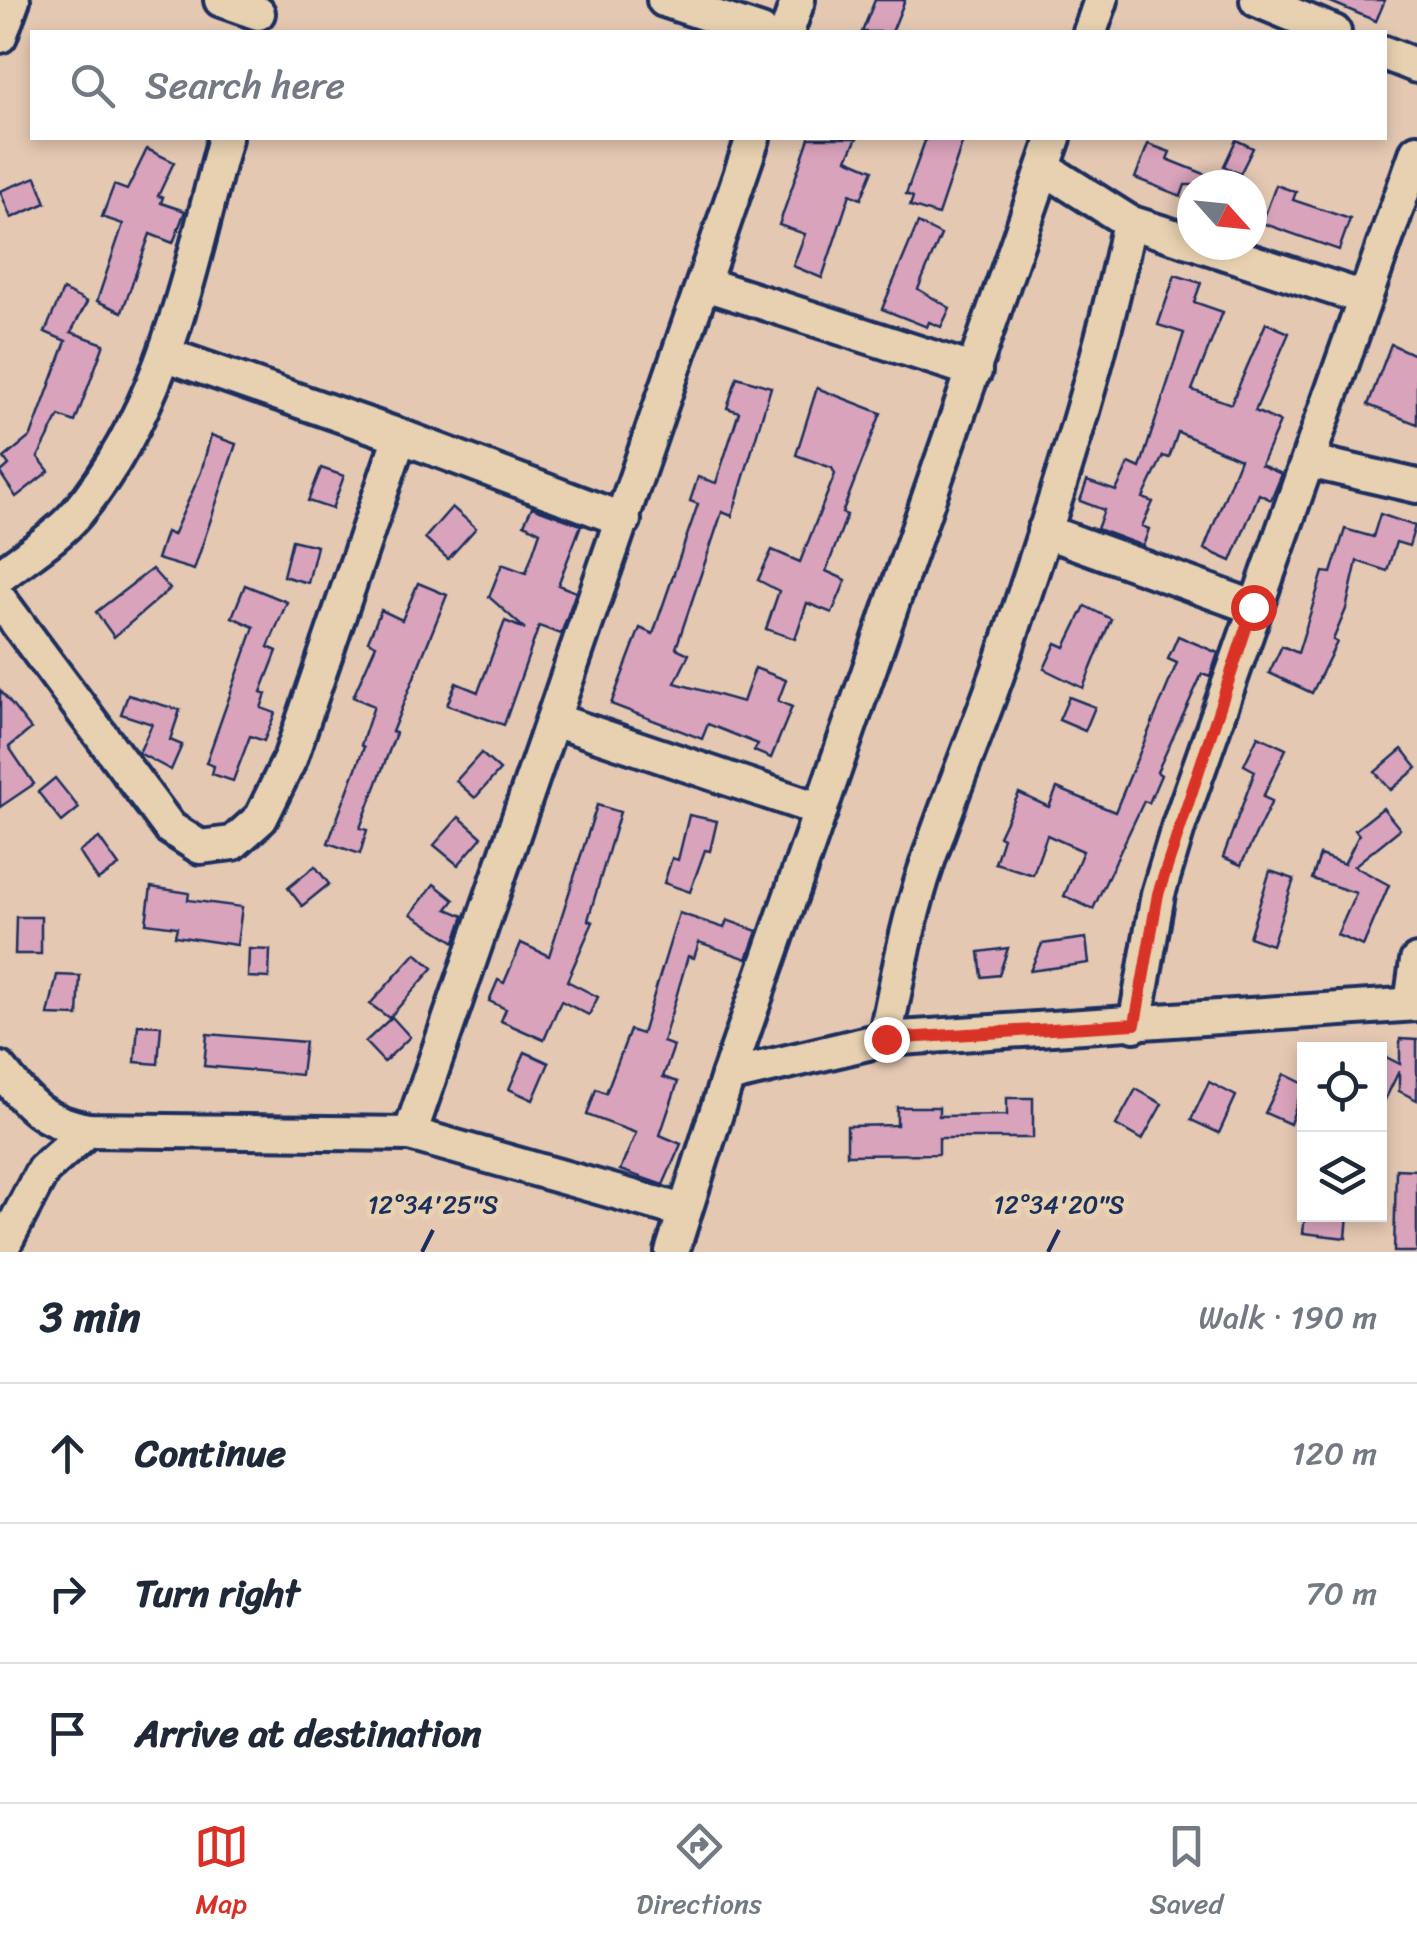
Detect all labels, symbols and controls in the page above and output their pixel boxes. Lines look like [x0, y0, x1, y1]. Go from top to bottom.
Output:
search box [30, 30, 1387, 140]
text: Search here [145, 52, 345, 119]
icon: search [65, 58, 120, 113]
north arrow [1177, 170, 1267, 260]
route start [1231, 585, 1277, 631]
route end [864, 1017, 910, 1063]
map controls [1297, 1042, 1387, 1222]
button: locate [1297, 1042, 1387, 1132]
button: layers [1297, 1132, 1387, 1222]
text: 12°34'25"S [368, 1182, 498, 1227]
text: 12°34'20"S [994, 1182, 1125, 1227]
text: 3 min [40, 1280, 140, 1354]
text: Walk · 190 m [1198, 1289, 1377, 1346]
text: Continue [135, 1420, 286, 1487]
text: 120 m [1292, 1425, 1377, 1482]
icon: ahead [40, 1426, 95, 1481]
text: Turn right [135, 1560, 300, 1627]
text: 70 m [1306, 1565, 1377, 1622]
icon: right [40, 1566, 95, 1621]
text: Arrive at destination [135, 1700, 482, 1767]
icon: arrive [40, 1706, 95, 1761]
tab: Map [194, 1819, 249, 1928]
tab: Directions [636, 1819, 762, 1928]
tab: Saved [1149, 1819, 1223, 1928]

